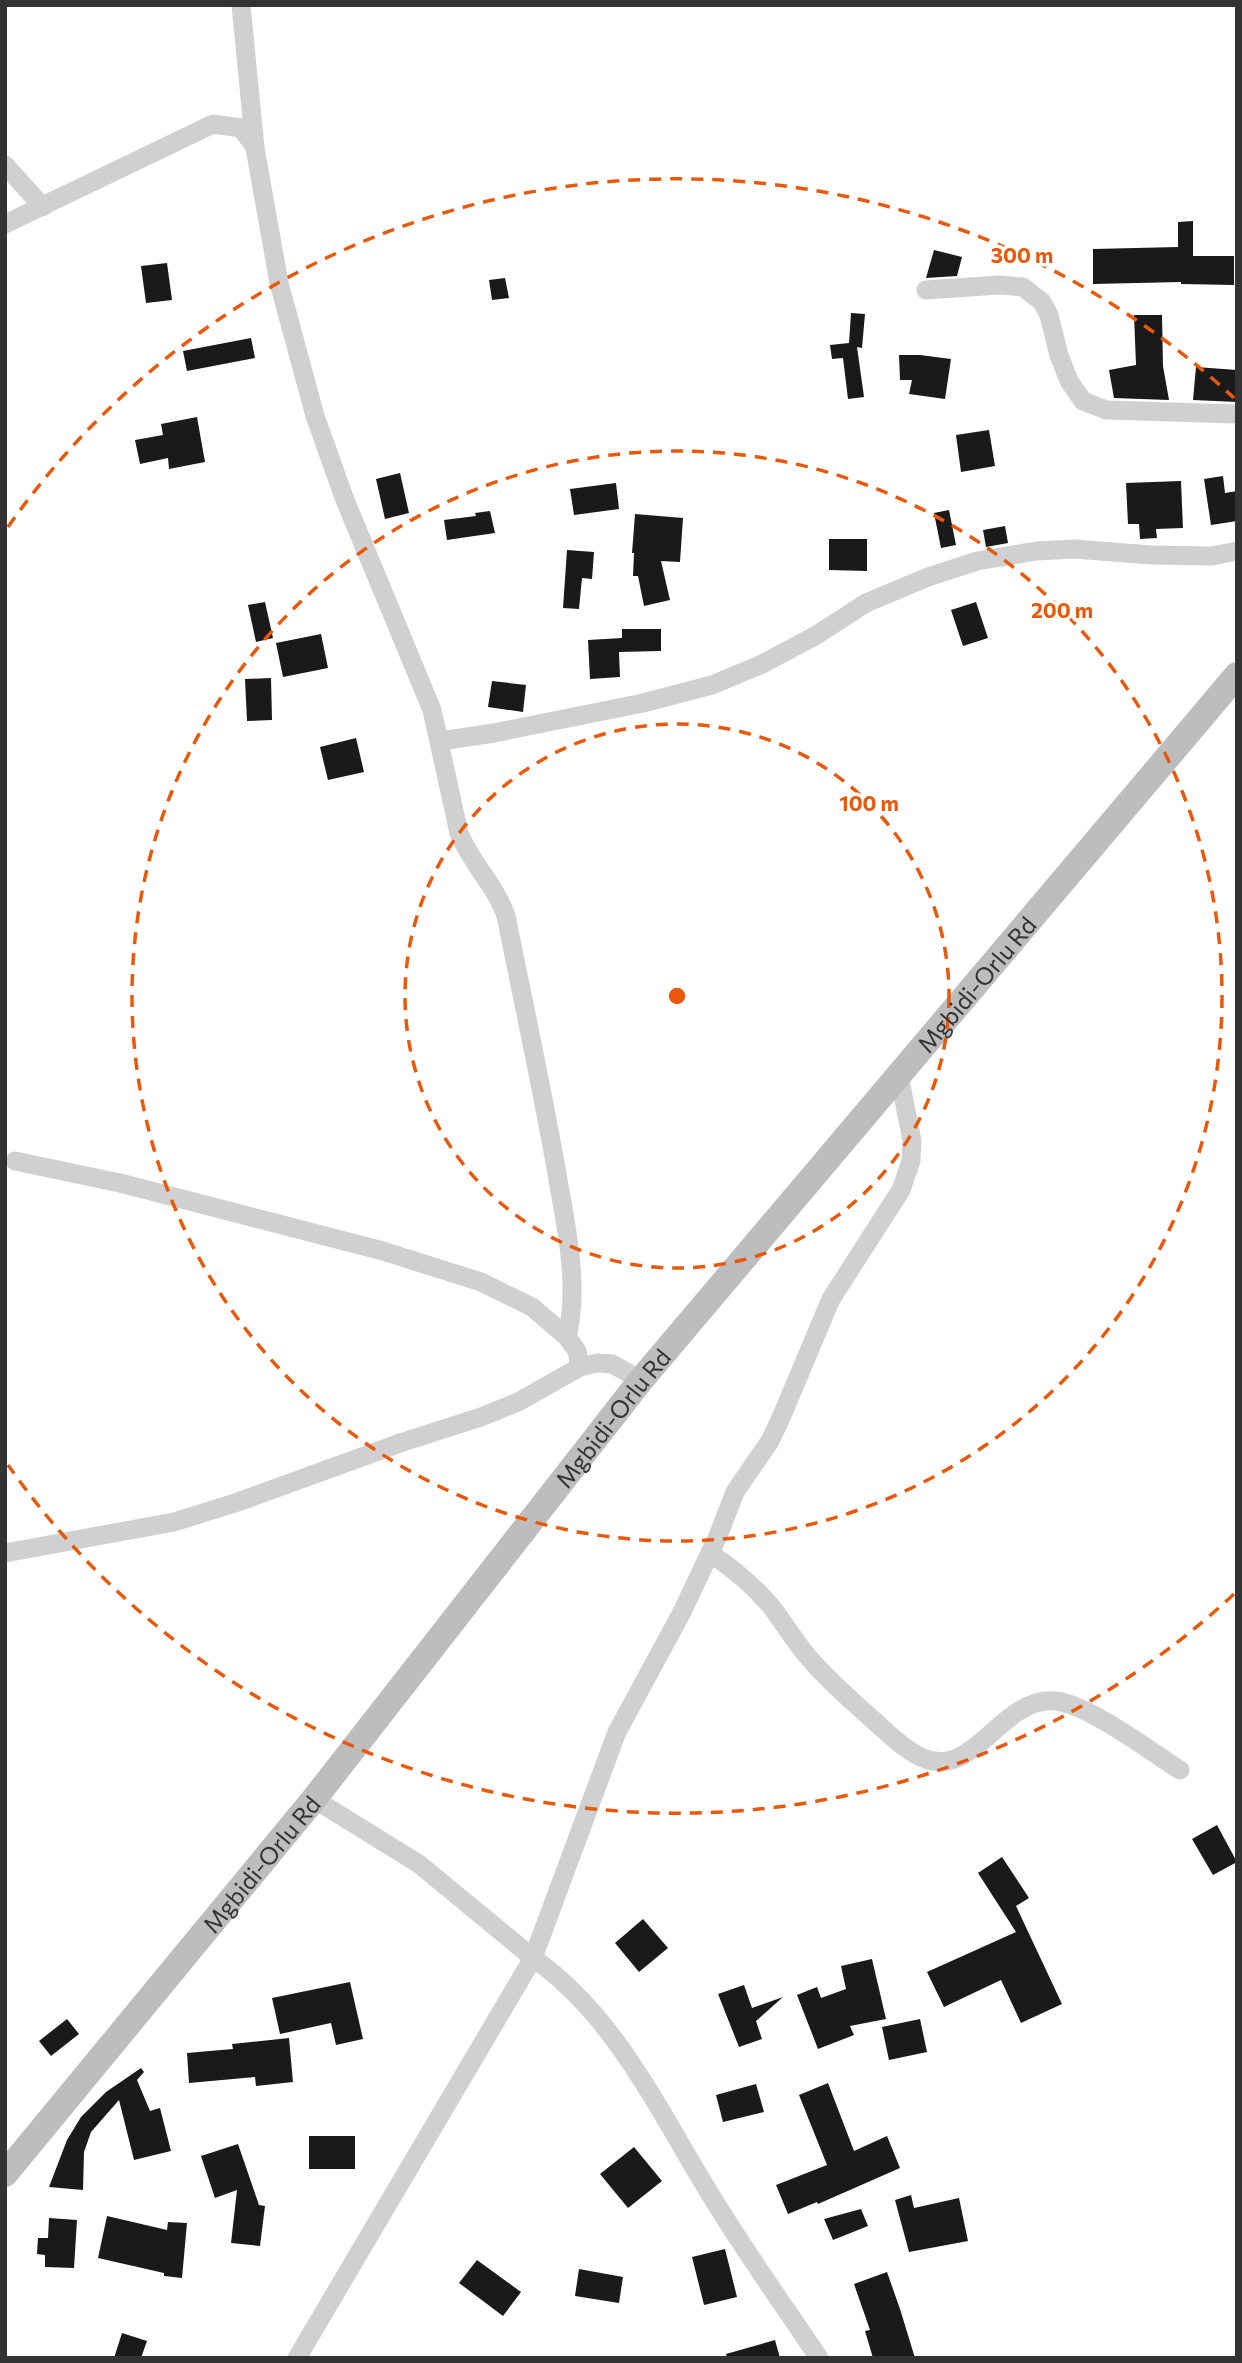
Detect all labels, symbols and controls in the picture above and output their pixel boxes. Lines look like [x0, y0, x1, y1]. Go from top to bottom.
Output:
text: 300 m [991, 242, 1053, 267]
text: 200 m [1031, 597, 1093, 622]
text: 100 m [839, 790, 899, 815]
street label: Mgbidi-Orlu Rd [910, 910, 1041, 1058]
centre of rings [665, 984, 689, 1008]
street label: Mgbidi-Orlu Rd [548, 1342, 676, 1493]
street label: Mgbidi-Orlu Rd [196, 1789, 325, 1938]

